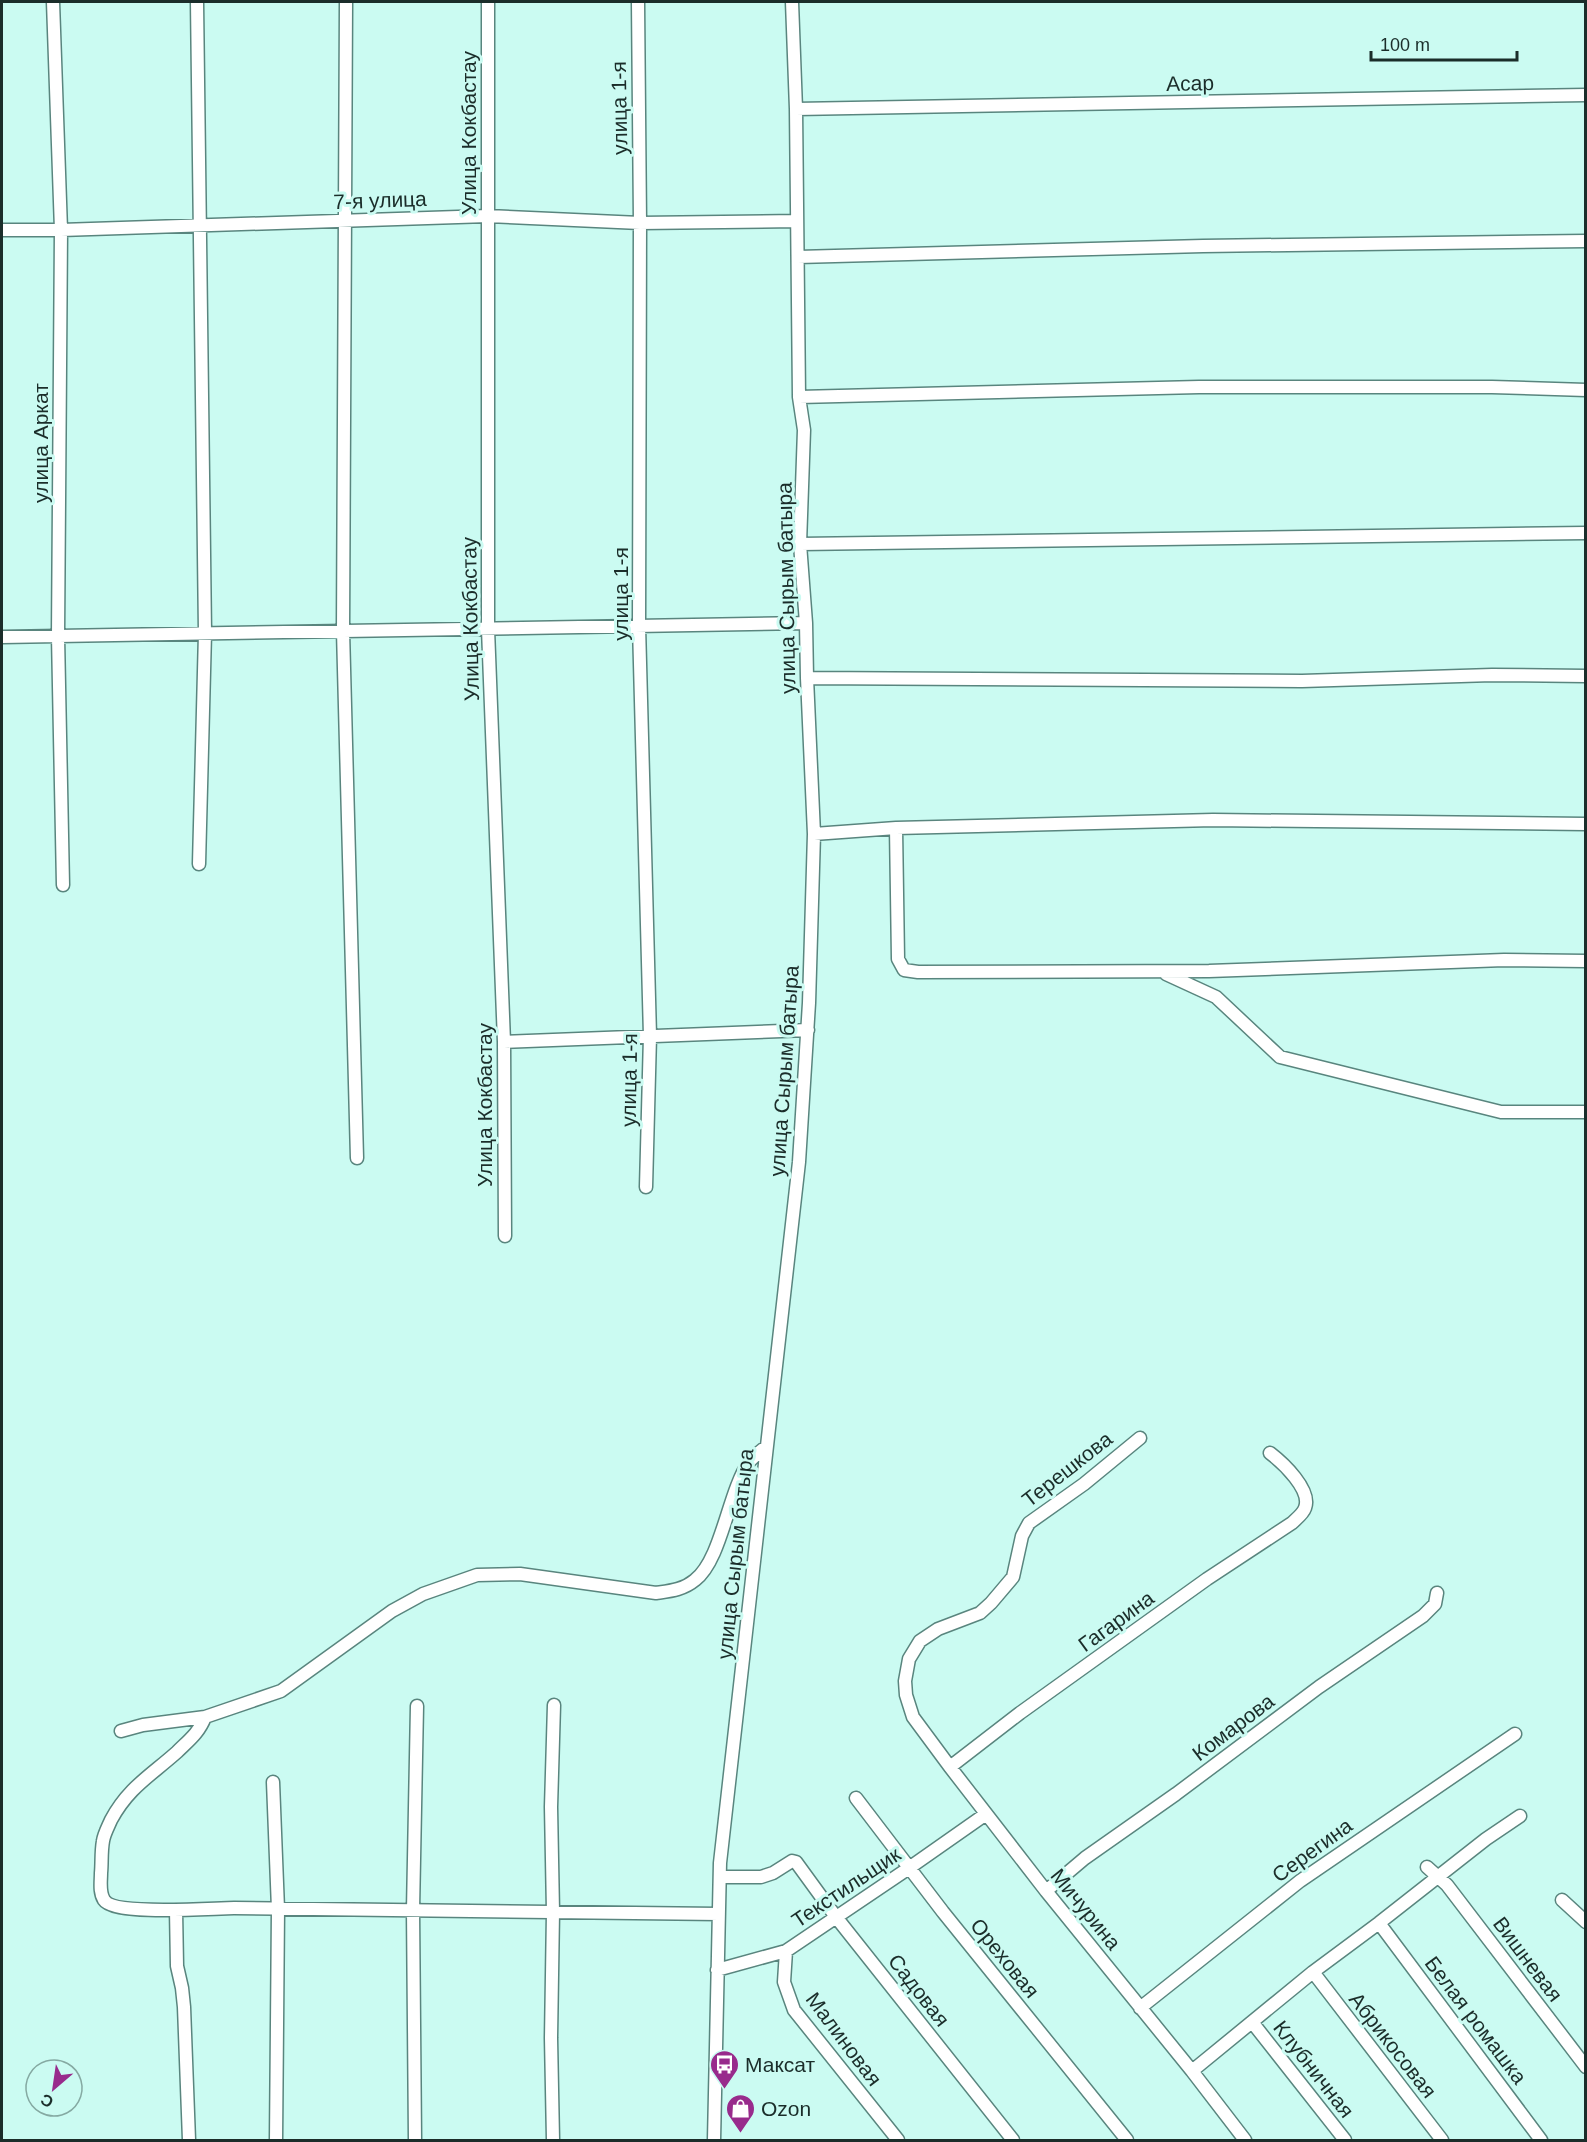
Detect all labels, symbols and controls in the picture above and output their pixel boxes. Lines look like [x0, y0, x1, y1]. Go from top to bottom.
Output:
scale bar [1371, 24, 1516, 62]
text: 100 m [1380, 35, 1430, 55]
street label: Улица Кокбастау [457, 50, 480, 215]
street label: улица 1-я [607, 61, 631, 155]
street label: Асар [1166, 71, 1214, 95]
street label: 7-я улица [333, 187, 427, 213]
street label: улица Аркат [29, 383, 52, 503]
street label: улица Сырым батыра [773, 482, 799, 694]
street label: Улица Кокбастау [457, 536, 483, 701]
street label: улица 1-я [609, 547, 632, 641]
street label: улица Сырым батыра [765, 964, 803, 1177]
street label: Улица Кокбастау [473, 1022, 496, 1187]
street label: улица 1-я [617, 1033, 641, 1127]
street label: Терешкова [1018, 1427, 1117, 1511]
street label: улица Сырым батыра [712, 1447, 758, 1660]
street label: Гагарина [1074, 1586, 1158, 1656]
street label: Комарова [1188, 1689, 1279, 1765]
street label: Серегина [1268, 1813, 1357, 1887]
street label: Текстильщик [787, 1842, 905, 1932]
street label: Мичурина [1047, 1864, 1126, 1954]
street label: Вишневая [1489, 1912, 1567, 2006]
street label: Ореховая [966, 1914, 1044, 2002]
street label: Садовая [884, 1949, 954, 2031]
street label: Белая ромашка [1421, 1952, 1532, 2088]
street label: Малиновая [802, 1988, 886, 2090]
street label: Абрикосовая [1345, 1988, 1441, 2102]
street label: Клубничная [1269, 2016, 1359, 2122]
bus stop icon: Максат [708, 2048, 740, 2090]
place label: Максат [745, 2053, 816, 2076]
north arrow [24, 2058, 84, 2118]
text: С [37, 2090, 56, 2111]
shop icon: Ozon [724, 2092, 756, 2134]
place label: Ozon [761, 2097, 811, 2120]

